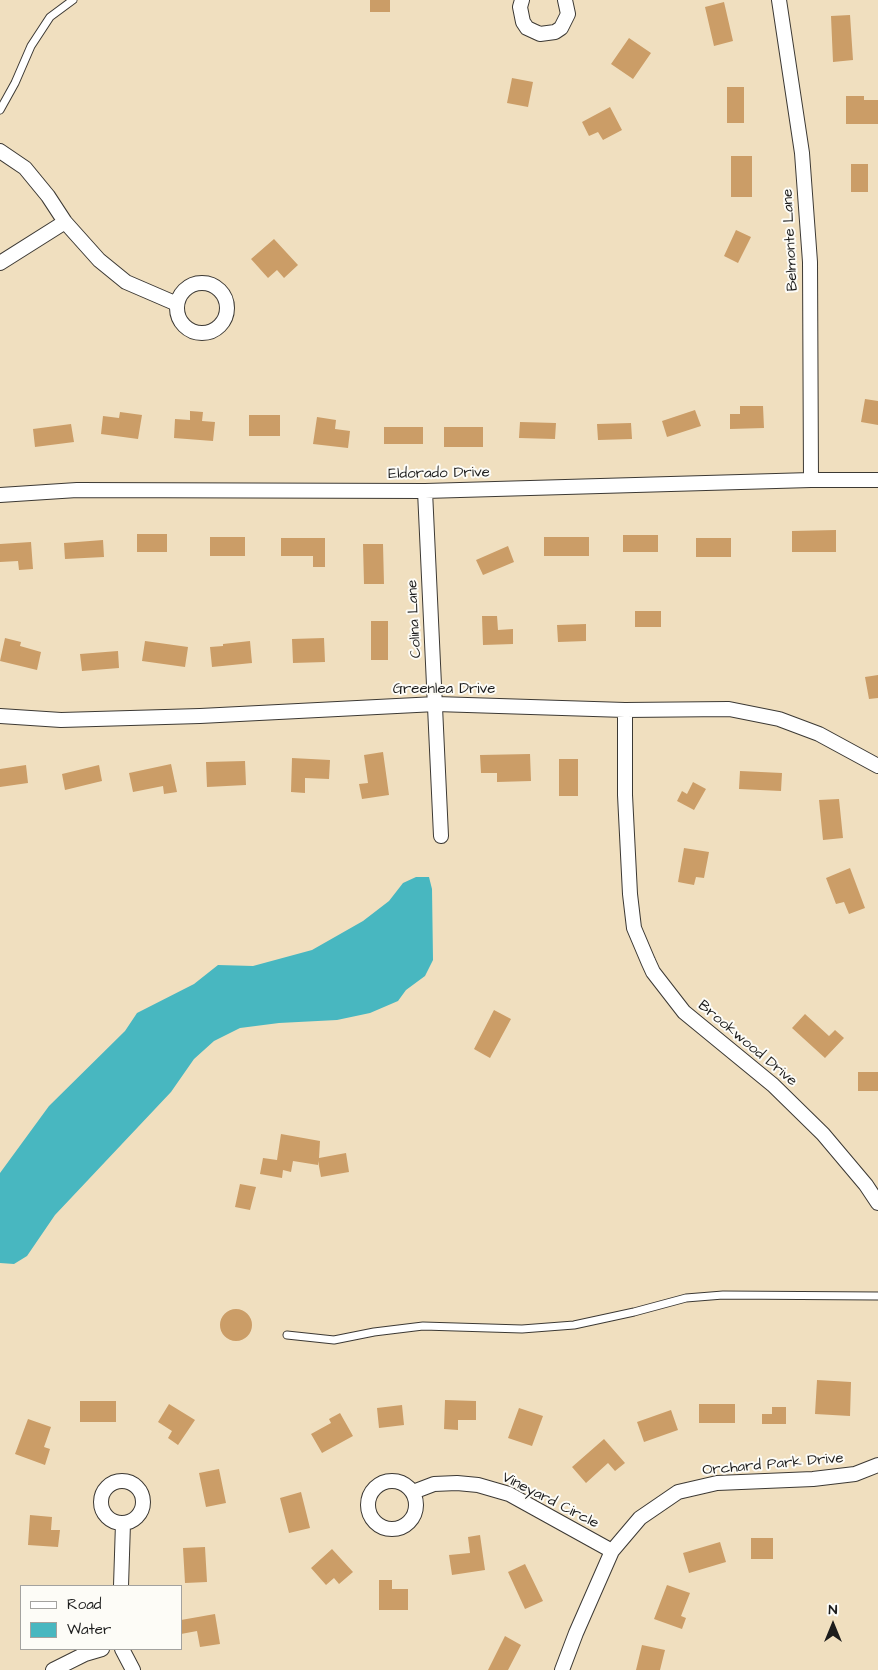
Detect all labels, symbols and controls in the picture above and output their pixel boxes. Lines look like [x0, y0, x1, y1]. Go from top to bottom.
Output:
street label: Belmonte Lane [779, 188, 803, 292]
street label: Eldorado Drive [388, 464, 490, 484]
street label: Colina Lane [404, 579, 426, 659]
street label: Greenlea Drive [393, 681, 495, 699]
street label: Brookwood Drive [694, 997, 800, 1091]
street label: Orchard Park Drive [702, 1450, 844, 1480]
street label: Vineyard Circle [499, 1469, 601, 1533]
legend [20, 1585, 182, 1650]
text: Road [67, 1594, 101, 1615]
north arrow [808, 1600, 858, 1650]
text: N [829, 1600, 837, 1620]
text: Water [67, 1619, 111, 1640]

